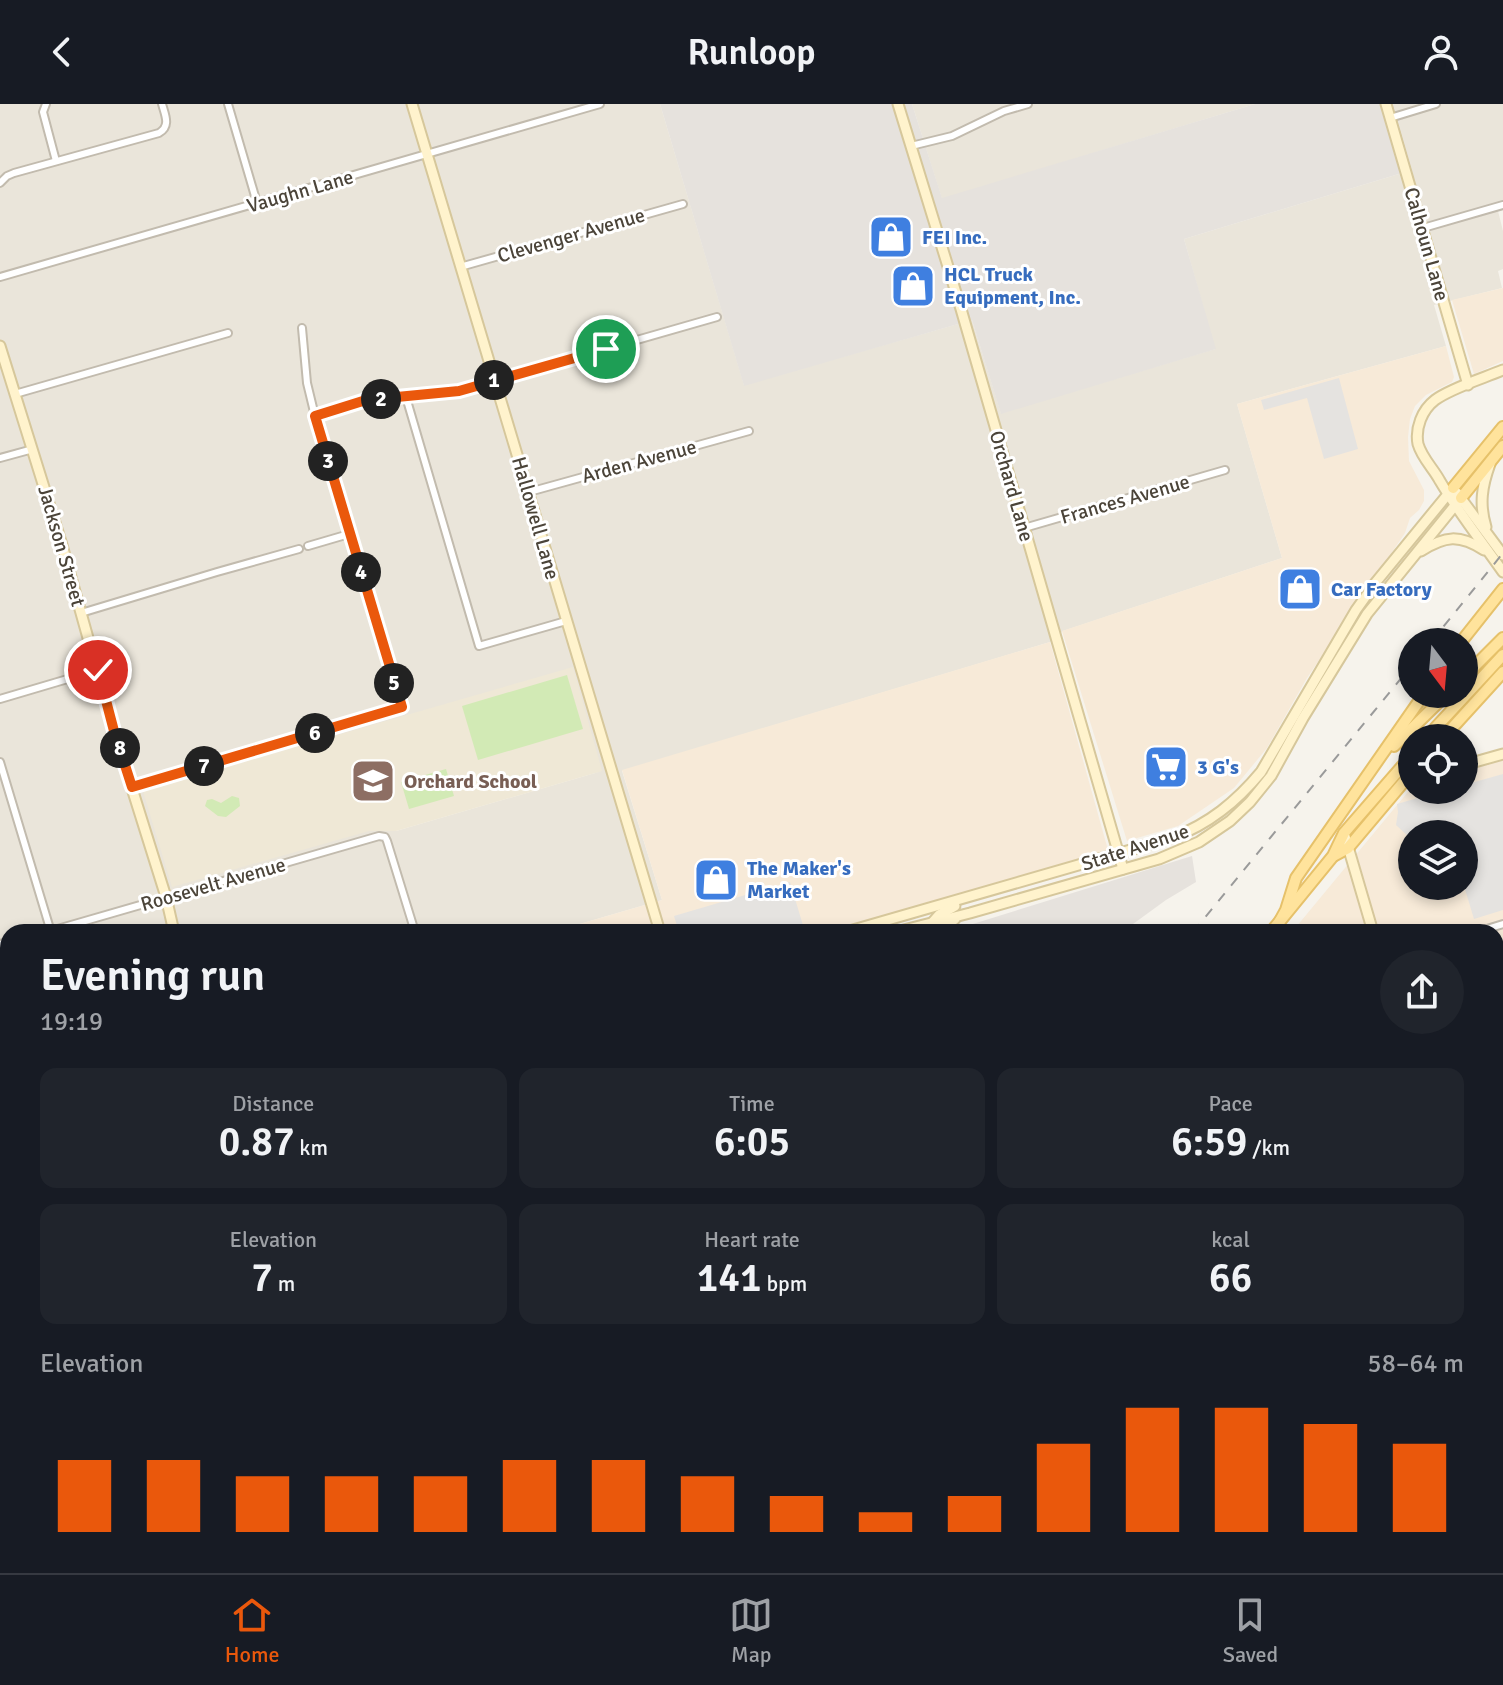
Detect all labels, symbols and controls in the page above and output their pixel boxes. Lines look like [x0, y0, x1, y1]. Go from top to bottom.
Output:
icon: back [40, 30, 84, 74]
text: Runloop [688, 30, 815, 75]
icon: person [1419, 30, 1463, 74]
street label: Vaughn Lane [244, 164, 356, 219]
street label: Calhoun Lane [1398, 185, 1455, 304]
street label: Clevenger Avenue [495, 202, 648, 268]
shop icon: FEI Inc. [867, 213, 915, 261]
place label: FEI Inc. [922, 225, 987, 250]
shop icon: HCL Truck Equipment, Inc. [889, 262, 937, 310]
place label: HCL Truck Equipment, Inc. [944, 262, 1081, 310]
pin [572, 315, 640, 383]
icon: arrive [584, 327, 628, 371]
pin: 1 [474, 360, 514, 400]
text: 1 [488, 366, 500, 393]
pin: 2 [361, 379, 401, 419]
text: 2 [375, 385, 387, 412]
street label: Orchard Lane [984, 428, 1039, 544]
street label: Arden Avenue [579, 434, 699, 489]
pin: 3 [308, 441, 348, 481]
text: 3 [322, 447, 334, 474]
street label: Hallowell Lane [506, 454, 565, 582]
street label: Frances Avenue [1058, 469, 1193, 530]
street label: Jackson Street [32, 483, 91, 609]
pin: 4 [341, 552, 381, 592]
text: 4 [355, 558, 367, 585]
shop icon: Car Factory [1276, 565, 1324, 613]
place label: Car Factory [1331, 577, 1432, 602]
north arrow [1398, 628, 1478, 708]
map controls [1398, 628, 1478, 900]
pin [64, 636, 132, 704]
icon: check [76, 648, 120, 692]
pin: 5 [374, 663, 414, 703]
text: 5 [388, 669, 400, 696]
pin: 6 [295, 713, 335, 753]
text: 6 [309, 719, 321, 746]
button: locate [1398, 724, 1478, 804]
pin: 8 [100, 728, 140, 768]
text: 8 [114, 734, 126, 761]
supermarket icon: 3 G's [1142, 743, 1190, 791]
pin: 7 [184, 746, 224, 786]
text: 7 [198, 752, 210, 779]
place label: 3 G's [1197, 755, 1239, 780]
school or university icon: Orchard School [349, 757, 397, 805]
place label: Orchard School [404, 769, 537, 794]
street label: State Avenue [1078, 818, 1192, 877]
button: layers [1398, 820, 1478, 900]
street label: Roosevelt Avenue [138, 852, 288, 917]
shop icon: The Maker's Market [692, 856, 740, 904]
place label: The Maker's Market [747, 856, 851, 904]
text: Evening run [40, 949, 265, 1003]
button: share [1380, 950, 1464, 1034]
text: 19:19 [40, 1006, 103, 1038]
text: Distance [232, 1090, 314, 1117]
text: Time [729, 1090, 775, 1117]
text: Pace [1208, 1090, 1253, 1117]
text: 0.87 [219, 1117, 295, 1167]
text: 6:05 [714, 1117, 790, 1167]
text: 6:59 [1171, 1117, 1247, 1167]
text: km [295, 1134, 328, 1161]
text: /km [1247, 1134, 1290, 1161]
text: Elevation [230, 1226, 317, 1253]
text: Heart rate [704, 1226, 800, 1253]
text: kcal [1211, 1226, 1250, 1253]
text: 7 [251, 1253, 273, 1303]
text: 141 [697, 1253, 762, 1303]
text: 66 [1209, 1253, 1252, 1303]
text: m [273, 1270, 295, 1297]
text: bpm [762, 1270, 807, 1297]
text: Elevation [40, 1348, 144, 1380]
text: 58–64 m [1368, 1348, 1464, 1380]
tab: Home [225, 1593, 280, 1668]
tab: Map [729, 1593, 773, 1668]
tab: Saved [1223, 1593, 1278, 1668]

